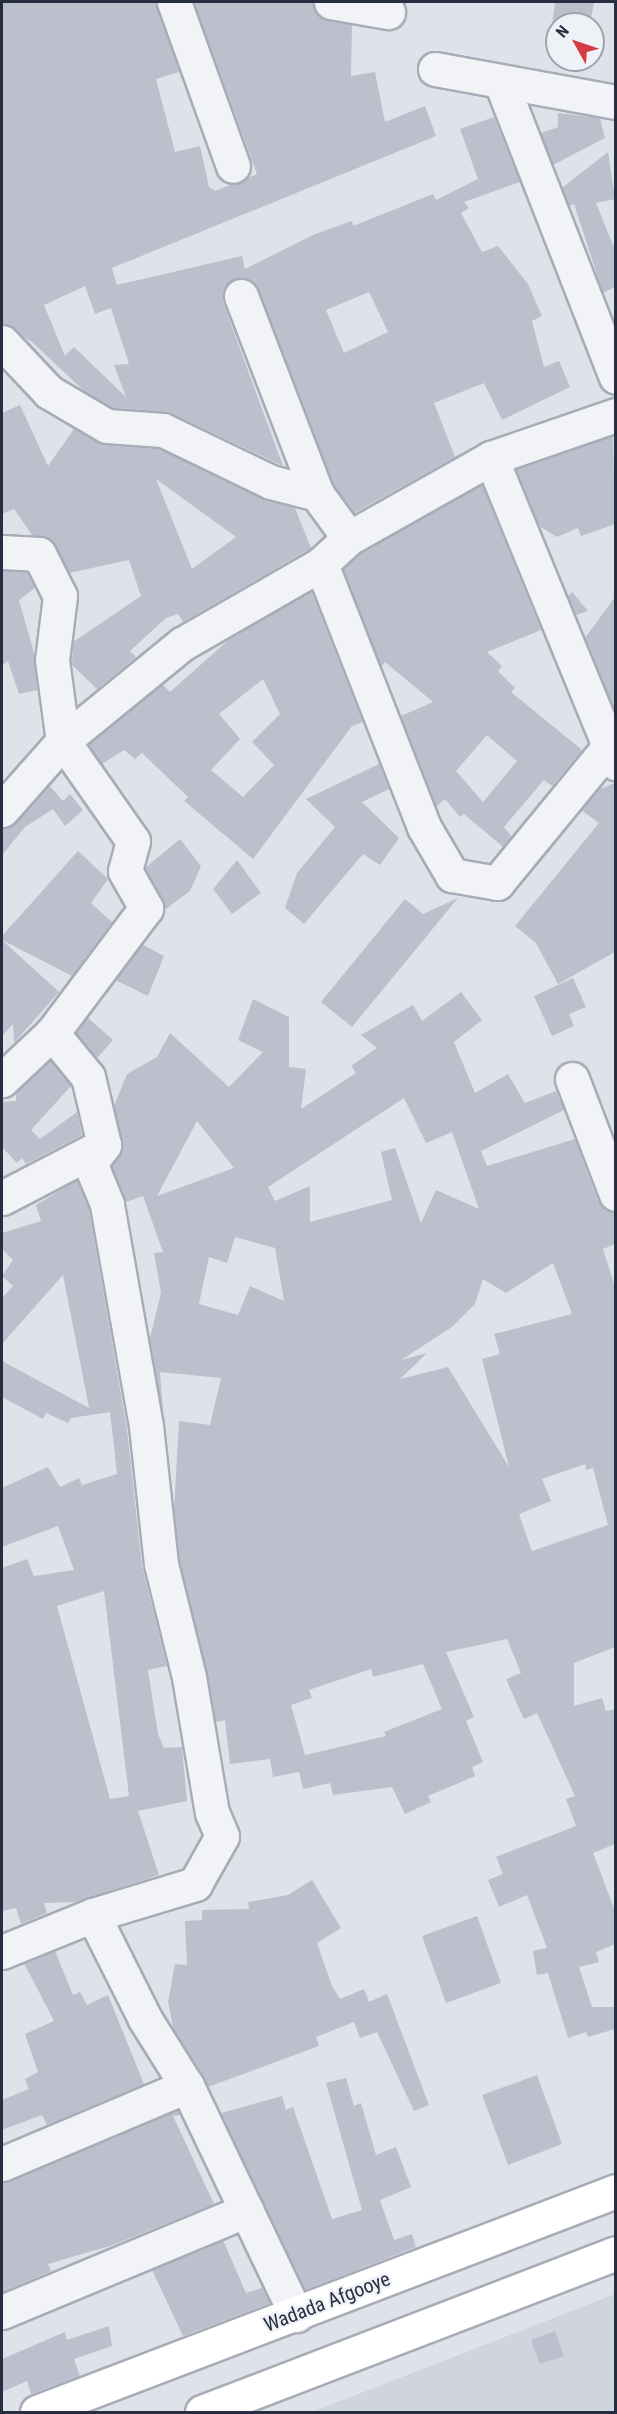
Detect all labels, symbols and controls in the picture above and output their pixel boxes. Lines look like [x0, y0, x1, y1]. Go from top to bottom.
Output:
north arrow [545, 12, 605, 72]
text: N [552, 22, 573, 41]
street label: Wadada Afgooye [261, 2267, 393, 2337]

